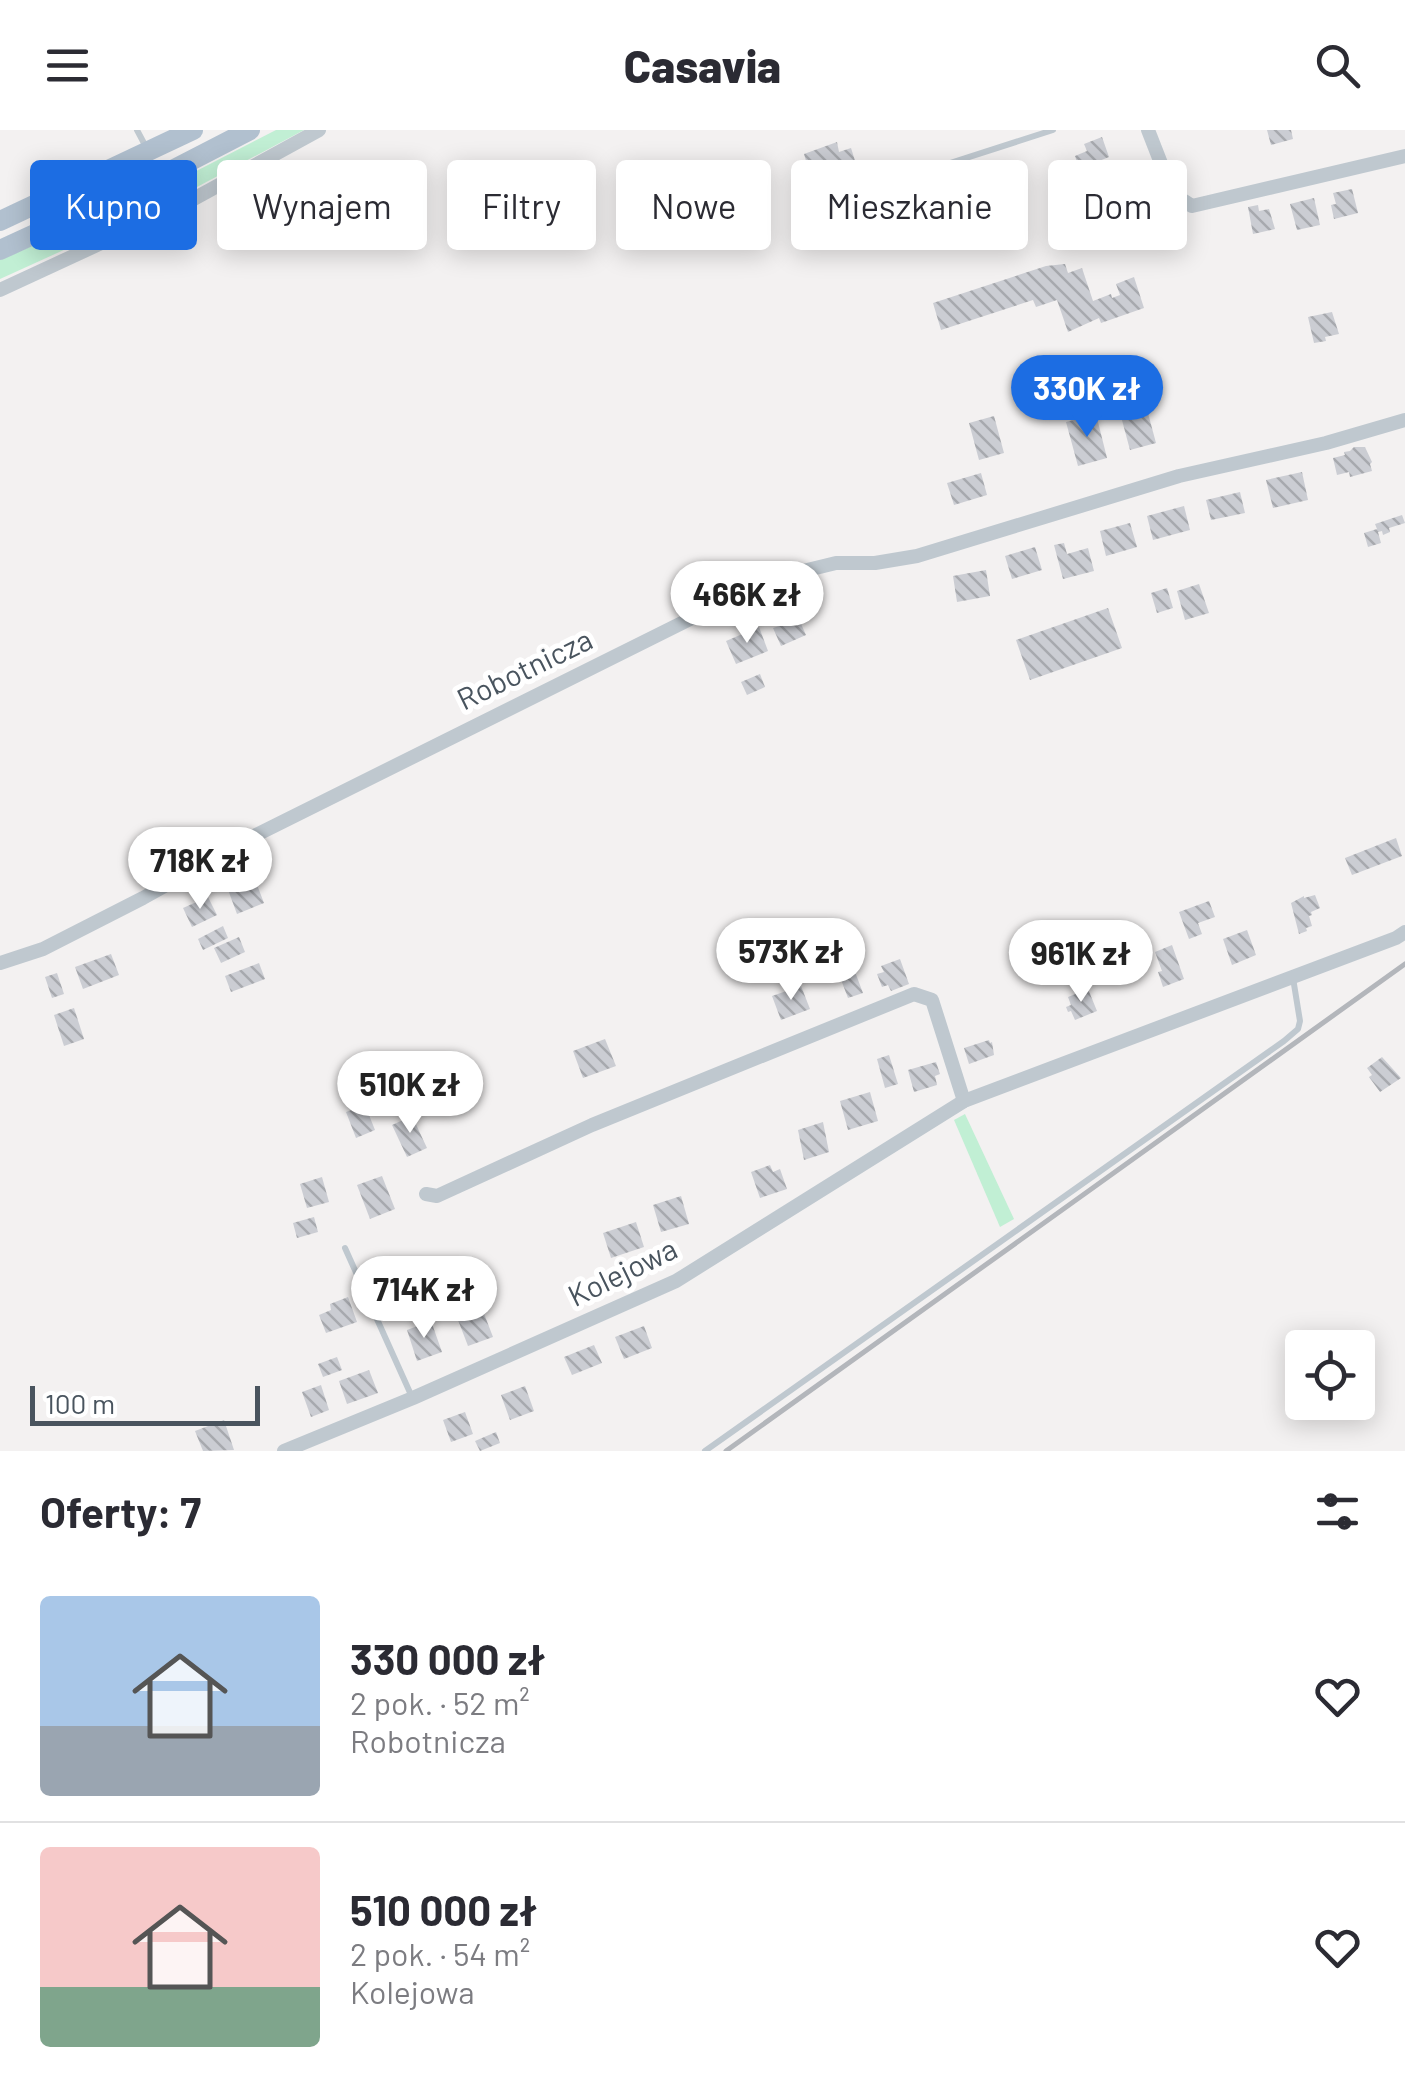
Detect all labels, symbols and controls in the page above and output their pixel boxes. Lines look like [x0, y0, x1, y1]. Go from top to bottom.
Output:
icon: menu [40, 38, 95, 93]
text: Casavia [624, 38, 781, 92]
icon: search [1310, 38, 1365, 93]
chip: Kupno [30, 160, 197, 250]
chip: Wynajem [217, 160, 427, 250]
chip: Filtry [447, 160, 596, 250]
chip: Nowe [616, 160, 771, 250]
chip: Mieszkanie [791, 160, 1028, 250]
chip: Dom [1048, 160, 1187, 250]
pin: 330K zł [995, 355, 1179, 440]
text: 330K zł [1033, 368, 1141, 406]
pin: 466K zł [655, 561, 839, 646]
text: 466K zł [693, 574, 801, 612]
street label: Robotnicza [451, 620, 598, 716]
pin: 718K zł [108, 827, 292, 912]
text: 718K zł [150, 840, 250, 878]
pin: 573K zł [699, 918, 883, 1003]
pin: 961K zł [989, 920, 1173, 1005]
text: 573K zł [738, 931, 844, 969]
text: 961K zł [1031, 933, 1131, 971]
pin: 510K zł [318, 1051, 502, 1136]
text: 510K zł [359, 1064, 461, 1102]
street label: Kolejowa [562, 1229, 683, 1313]
pin: 714K zł [332, 1256, 516, 1341]
text: 714K zł [373, 1269, 475, 1307]
map controls [1285, 1330, 1375, 1420]
button: locate [1285, 1330, 1375, 1420]
scale bar [30, 1381, 260, 1426]
text: 100 m [45, 1386, 115, 1420]
icon: filters [1310, 1484, 1365, 1539]
text: Oferty: 7 [40, 1486, 201, 1536]
text: 330 000 zł [350, 1633, 546, 1683]
icon: home [120, 1636, 240, 1756]
icon: heart [1310, 1669, 1365, 1724]
text: 2 pok. · 52 m² [350, 1683, 530, 1721]
text: Robotnicza [350, 1721, 506, 1759]
text: 510 000 zł [350, 1884, 537, 1934]
icon: home [120, 1887, 240, 2007]
icon: heart [1310, 1920, 1365, 1975]
text: 2 pok. · 54 m² [350, 1934, 530, 1972]
text: Kolejowa [350, 1972, 475, 2010]

